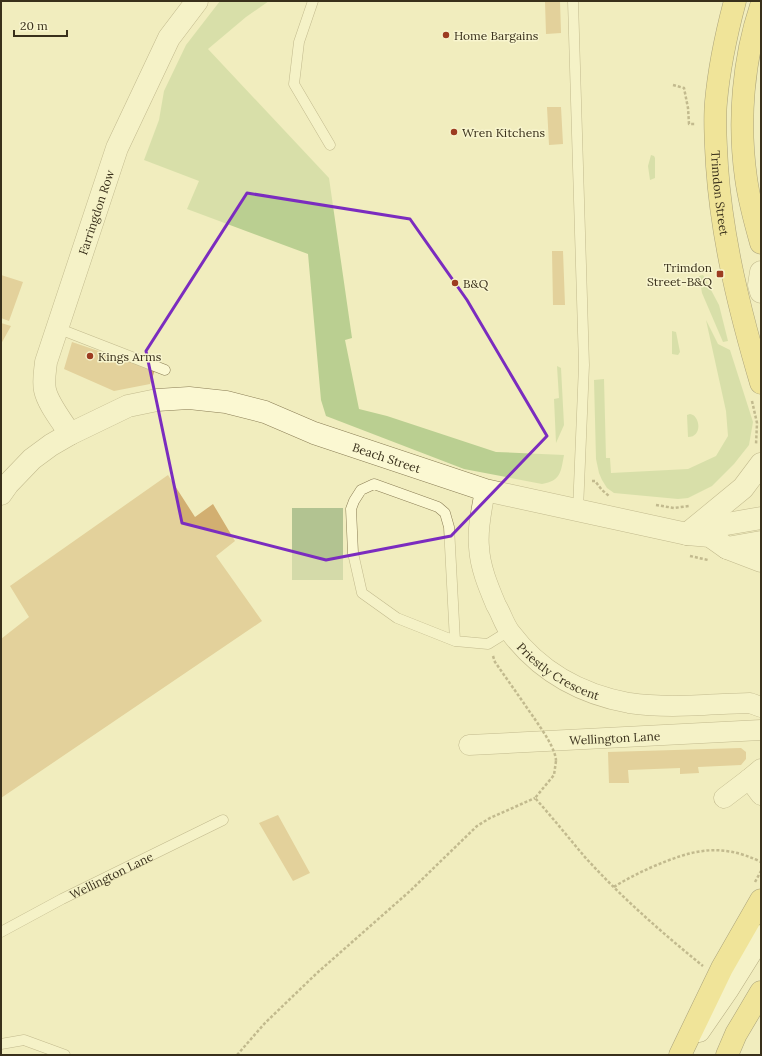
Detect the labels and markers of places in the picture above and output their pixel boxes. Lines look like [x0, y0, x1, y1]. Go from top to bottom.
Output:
place label: Home Bargains [454, 28, 539, 43]
marker: Home Bargains [441, 30, 451, 40]
place label: Wren Kitchens [462, 125, 545, 140]
marker: Wren Kitchens [449, 127, 459, 137]
place label: Trimdon Street-B&Q [647, 260, 712, 289]
marker: Trimdon Street-B&Q [715, 269, 725, 279]
place label: B&Q [463, 276, 489, 291]
marker: B&Q [450, 278, 460, 288]
place label: Kings Arms [98, 349, 162, 364]
marker: Kings Arms [85, 351, 95, 361]

